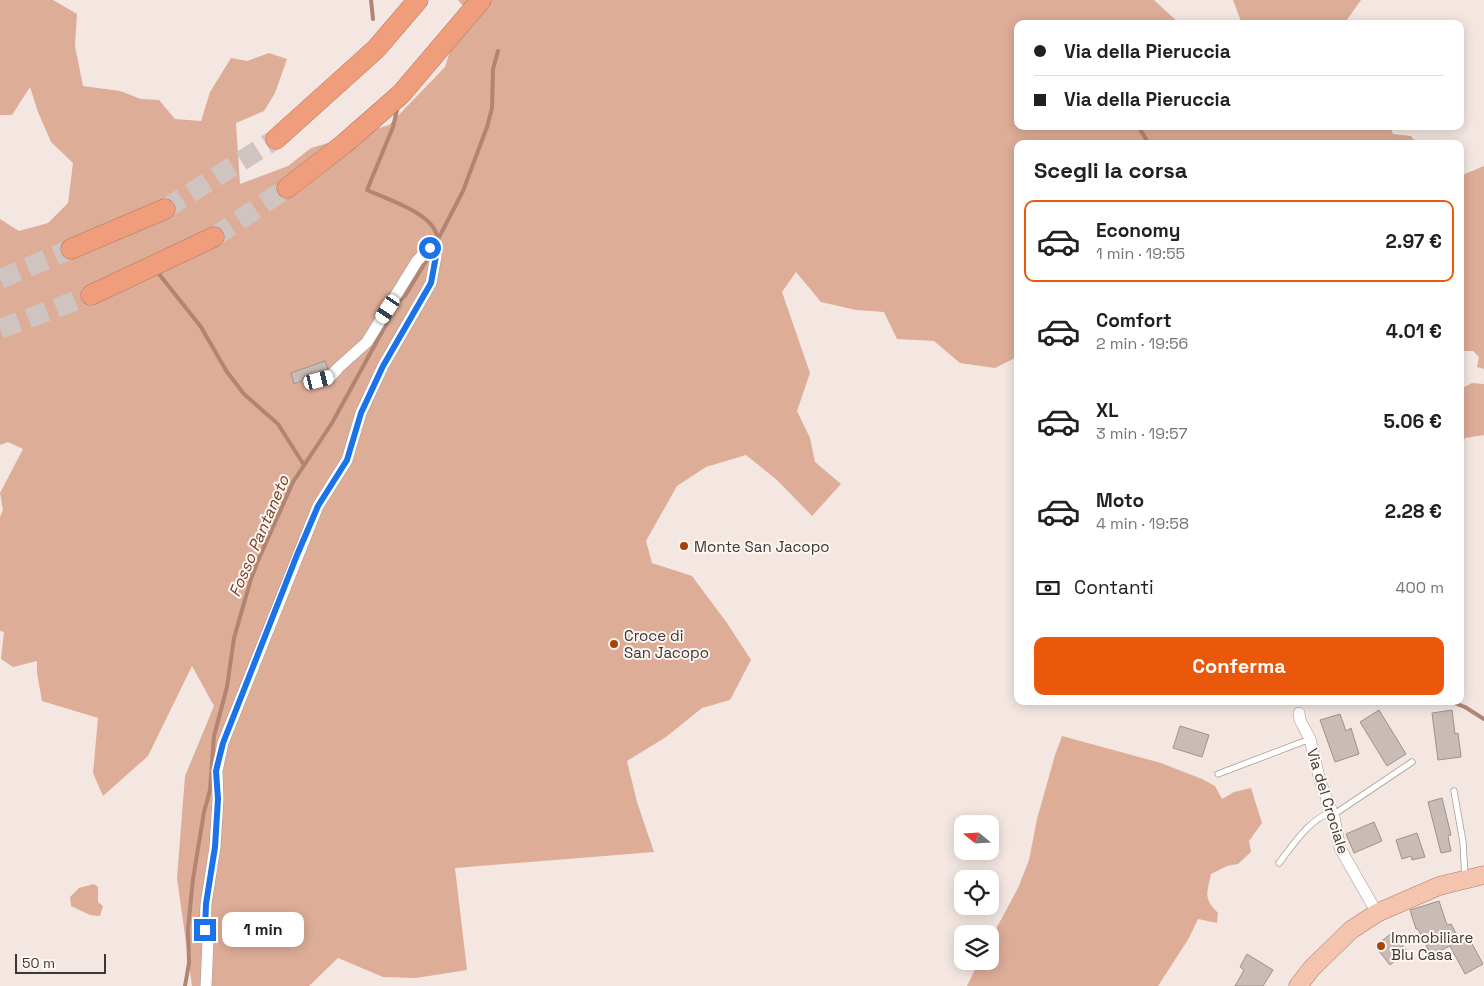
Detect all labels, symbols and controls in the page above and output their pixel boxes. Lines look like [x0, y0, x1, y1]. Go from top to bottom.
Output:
text: Via della Pieruccia [1064, 39, 1231, 64]
text: Via della Pieruccia [1064, 87, 1231, 112]
text: Scegli la corsa [1034, 156, 1187, 184]
text: Economy [1096, 218, 1180, 243]
icon: car [1036, 219, 1081, 264]
text: 2.97 € [1385, 229, 1442, 254]
route start [419, 237, 441, 259]
text: 1 min · 19:55 [1096, 243, 1185, 264]
car [373, 292, 402, 326]
text: Comfort [1096, 308, 1172, 333]
icon: car [1036, 309, 1081, 354]
text: 4.01 € [1386, 319, 1442, 344]
text: 2 min · 19:56 [1096, 333, 1188, 354]
car [302, 369, 335, 391]
text: XL [1096, 398, 1119, 423]
icon: car [1036, 399, 1081, 444]
text: 5.06 € [1383, 409, 1442, 434]
text: 3 min · 19:57 [1096, 423, 1187, 444]
water label: Fosso Pantaneto [224, 471, 294, 600]
text: Moto [1096, 488, 1144, 513]
icon: car [1036, 489, 1081, 534]
text: 2.28 € [1385, 499, 1442, 524]
text: 4 min · 19:58 [1096, 513, 1189, 534]
place label: Monte San Jacopo [694, 537, 830, 556]
marker: Monte San Jacopo [678, 540, 690, 552]
icon: cash [1034, 574, 1062, 602]
text: Contanti [1074, 575, 1154, 600]
text: 400 m [1396, 577, 1444, 598]
place label: Croce di San Jacopo [624, 626, 709, 662]
button: Conferma [1034, 637, 1444, 695]
marker: Croce di San Jacopo [608, 638, 620, 650]
street label: Via del Crociale [1303, 746, 1353, 856]
north arrow [954, 815, 999, 860]
map controls [954, 815, 999, 970]
button: locate [954, 870, 999, 915]
callout: 1 min [222, 912, 305, 948]
route end [194, 919, 216, 941]
text: 1 min [243, 919, 283, 940]
button: layers [954, 925, 999, 970]
place label: Immobiliare Blu Casa [1391, 928, 1473, 964]
marker: Immobiliare Blu Casa [1375, 940, 1387, 952]
scale bar [15, 951, 106, 974]
text: 50 m [22, 954, 55, 972]

